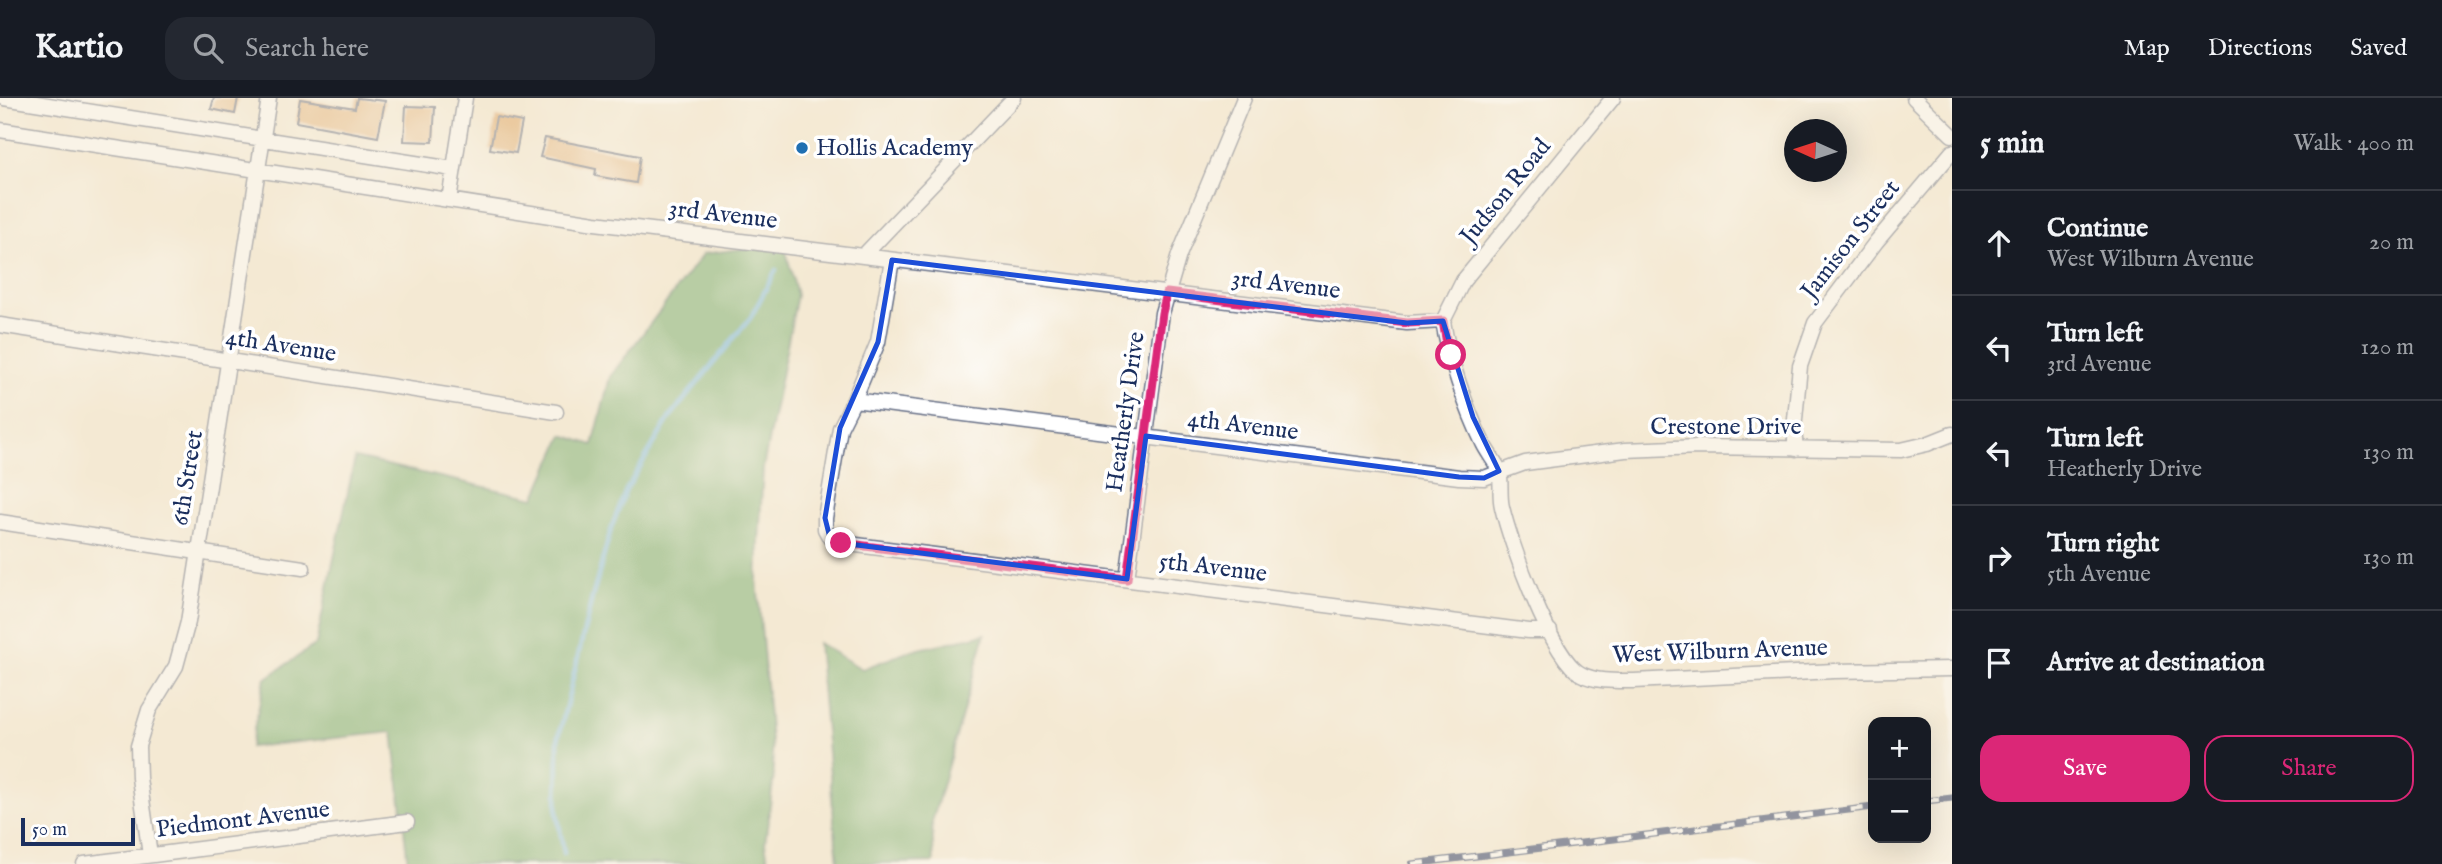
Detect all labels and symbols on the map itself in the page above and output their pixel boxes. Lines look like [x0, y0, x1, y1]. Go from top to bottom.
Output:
north arrow [1784, 119, 1847, 182]
street label: Judson Road [1452, 132, 1558, 254]
place label: Hollis Academy [816, 133, 973, 164]
marker: Hollis Academy [794, 140, 810, 156]
street label: Jamison Street [1793, 174, 1907, 308]
street label: 3rd Avenue [667, 193, 779, 237]
street label: 3rd Avenue [1230, 263, 1342, 307]
street label: 4th Avenue [224, 322, 338, 370]
street label: Heatherly Drive [1099, 330, 1153, 494]
route start [1435, 339, 1466, 370]
street label: 4th Avenue [1186, 404, 1300, 448]
street label: Crestone Drive [1650, 412, 1802, 443]
street label: 6th Street [165, 428, 211, 528]
route end [825, 527, 856, 558]
street label: 5th Avenue [1157, 546, 1269, 590]
street label: West Wilburn Avenue [1612, 633, 1828, 671]
street label: Piedmont Avenue [154, 794, 332, 846]
scale bar [21, 815, 135, 847]

